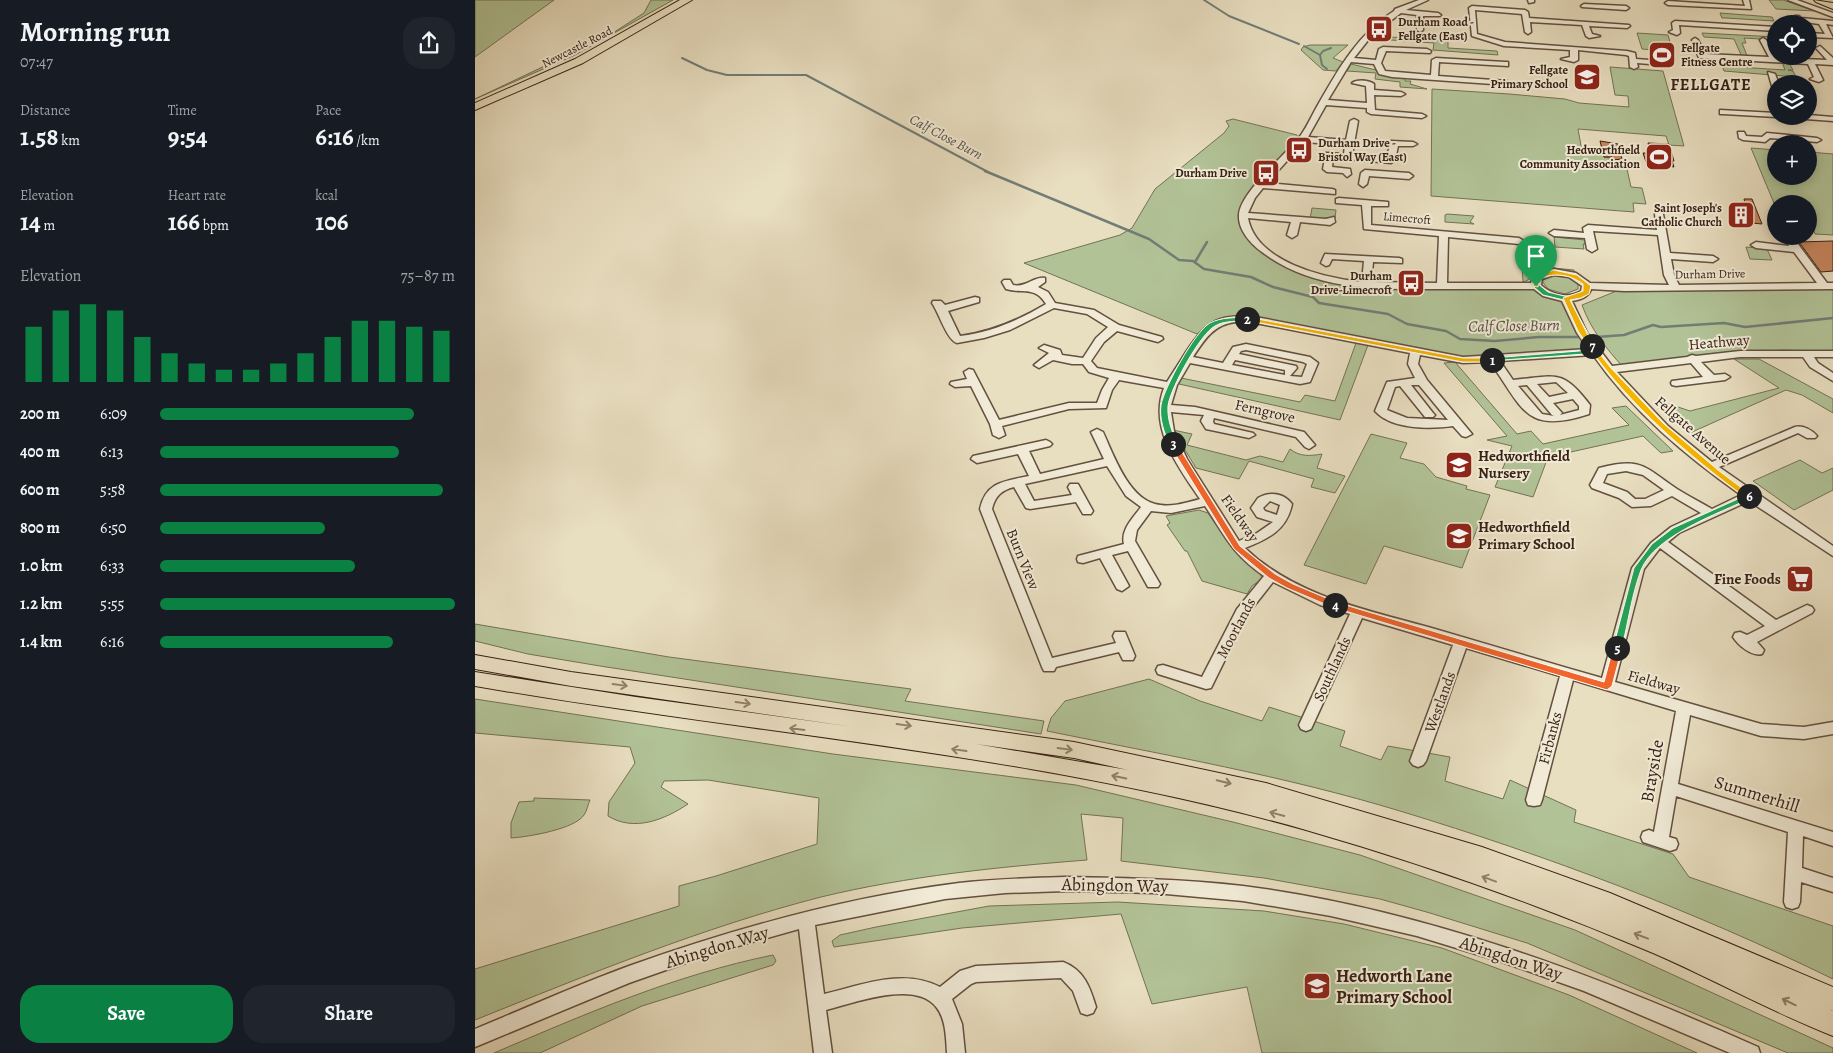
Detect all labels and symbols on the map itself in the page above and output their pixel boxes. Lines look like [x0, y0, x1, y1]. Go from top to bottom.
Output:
bus stop icon: Durham Road - Fellgate (East) [1364, 14, 1394, 44]
place label: Durham Road - Fellgate (East) [1398, 14, 1474, 44]
street label: Newcastle Road [539, 22, 615, 72]
sports icon: Fellgate Fitness Centre [1647, 40, 1677, 70]
place label: Fellgate Fitness Centre [1681, 40, 1753, 70]
place label: Fellgate Primary School [1491, 62, 1569, 92]
school or university icon: Fellgate Primary School [1572, 62, 1602, 92]
district label: FELLGATE [1670, 74, 1752, 96]
water label: Calf Close Burn [906, 110, 986, 164]
bus stop icon: Durham Drive - Bristol Way (East) [1284, 135, 1314, 165]
place label: Durham Drive - Bristol Way (East) [1318, 135, 1407, 165]
place label: Hedworthfield Community Association [1520, 142, 1641, 172]
sports icon: Hedworthfield Community Association [1644, 142, 1674, 172]
bus stop icon: Durham Drive [1251, 158, 1281, 188]
place label: Durham Drive [1175, 165, 1247, 181]
place label: Saint Joseph's Catholic Church [1641, 200, 1722, 230]
building icon: Saint Joseph's Catholic Church [1726, 200, 1756, 230]
street label: Limecroft [1382, 208, 1432, 228]
pin [1515, 235, 1557, 286]
street label: Durham Drive [1674, 265, 1746, 283]
place label: Durham Drive-Limecroft [1311, 268, 1392, 298]
bus stop icon: Durham Drive-Limecroft [1396, 268, 1426, 298]
pin: 2 [1235, 306, 1259, 332]
water label: Calf Close Burn [1468, 314, 1560, 338]
street label: Heathway [1688, 329, 1751, 355]
pin: 7 [1579, 334, 1605, 358]
pin: 1 [1479, 348, 1505, 372]
street label: Fellgate Avenue [1651, 391, 1735, 469]
street label: Ferngrove [1233, 394, 1297, 428]
pin: 3 [1161, 432, 1185, 456]
place label: Hedworthfield Nursery [1478, 446, 1571, 483]
school or university icon: Hedworthfield Nursery [1444, 450, 1474, 480]
pin: 6 [1737, 484, 1761, 508]
street label: Fieldway [1216, 490, 1264, 546]
place label: Hedworthfield Primary School [1478, 517, 1575, 554]
school or university icon: Hedworthfield Primary School [1444, 521, 1474, 551]
street label: Burn View [1002, 526, 1044, 593]
supermarket icon: Fine Foods [1785, 564, 1815, 594]
place label: Fine Foods [1714, 569, 1781, 589]
pin: 4 [1323, 592, 1347, 618]
street label: Moorlands [1212, 594, 1260, 662]
street label: Southlands [1308, 633, 1356, 705]
pin: 5 [1605, 636, 1629, 660]
street label: Fieldway [1625, 665, 1683, 699]
street label: Westlands [1419, 669, 1460, 736]
one-way arrow [611, 681, 627, 691]
one-way arrow [735, 698, 751, 708]
street label: Firbanks [1533, 709, 1567, 767]
one-way arrow [896, 721, 912, 731]
one-way arrow [790, 723, 806, 733]
street label: Brayside [1635, 738, 1669, 804]
one-way arrow [1057, 744, 1073, 754]
one-way arrow [951, 745, 967, 755]
street label: Summerhill [1712, 770, 1803, 818]
one-way arrow [1111, 772, 1127, 782]
one-way arrow [1216, 778, 1232, 787]
one-way arrow [1269, 809, 1285, 818]
street label: Abingdon Way [1060, 872, 1170, 898]
one-way arrow [1481, 874, 1497, 883]
street label: Abingdon Way [661, 920, 772, 974]
street label: Abingdon Way [1456, 930, 1566, 986]
one-way arrow [1634, 931, 1649, 940]
place label: Hedworth Lane Primary School [1336, 964, 1452, 1009]
school or university icon: Hedworth Lane Primary School [1302, 971, 1332, 1001]
one-way arrow [1782, 997, 1797, 1006]

